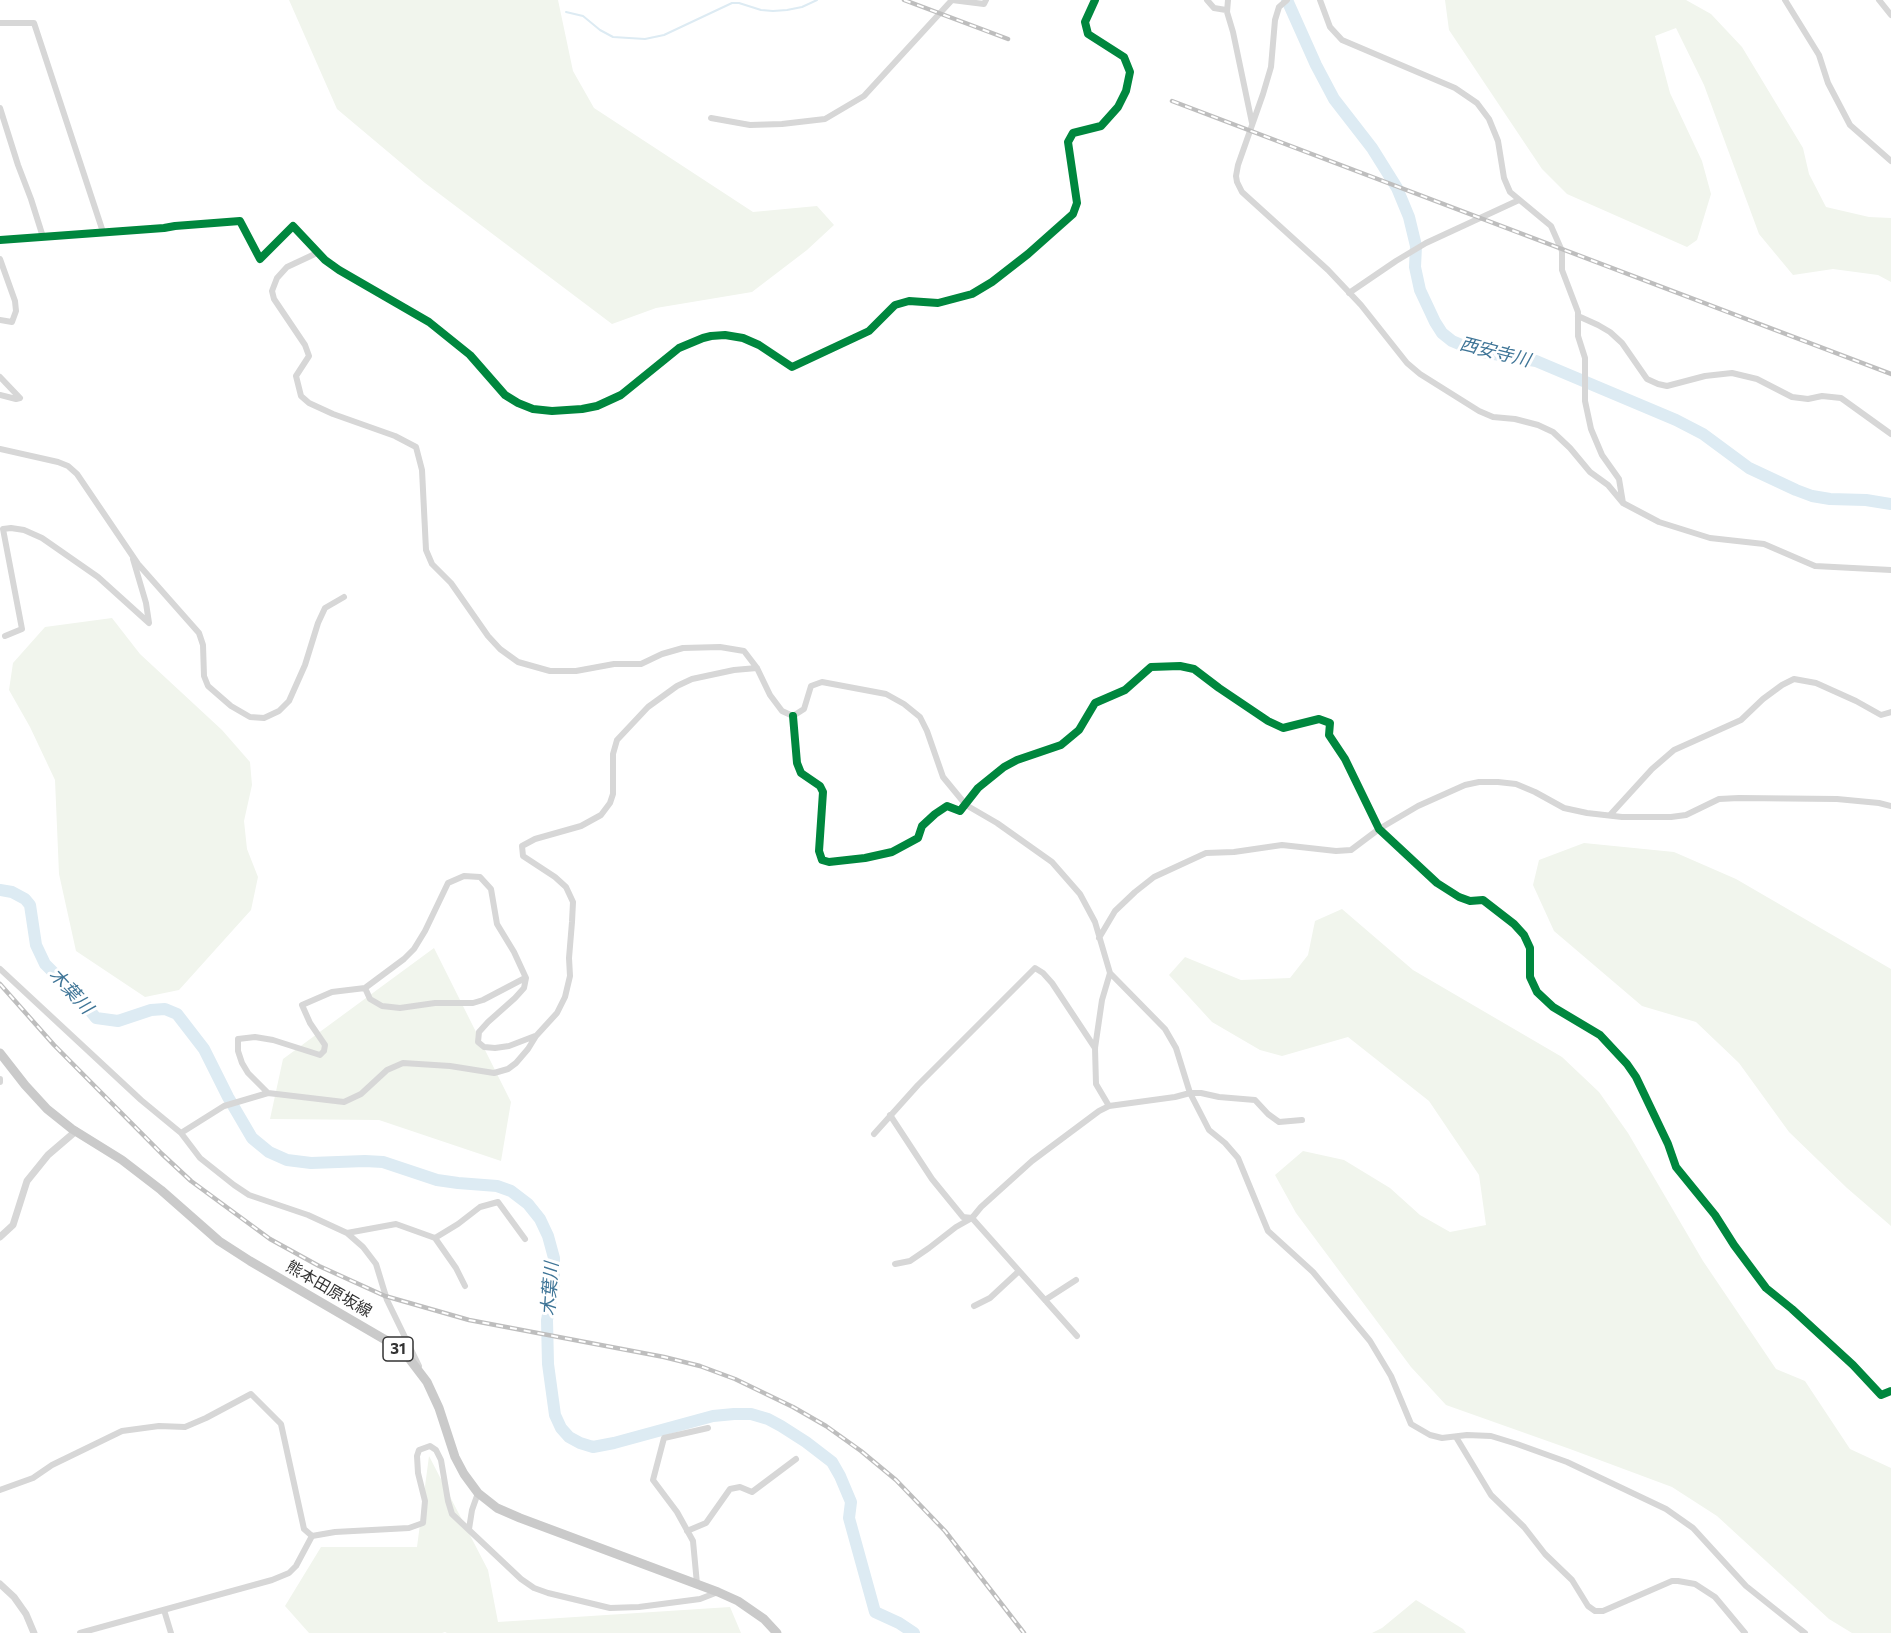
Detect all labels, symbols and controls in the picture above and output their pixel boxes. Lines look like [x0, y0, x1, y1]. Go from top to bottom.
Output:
water label: 西安寺川 [1457, 333, 1533, 371]
water label: 木葉川 [45, 964, 97, 1018]
street label: 熊本田原坂線 [283, 1257, 375, 1321]
water label: 木葉川 [537, 1261, 563, 1317]
road number: 31 [383, 1337, 413, 1361]

